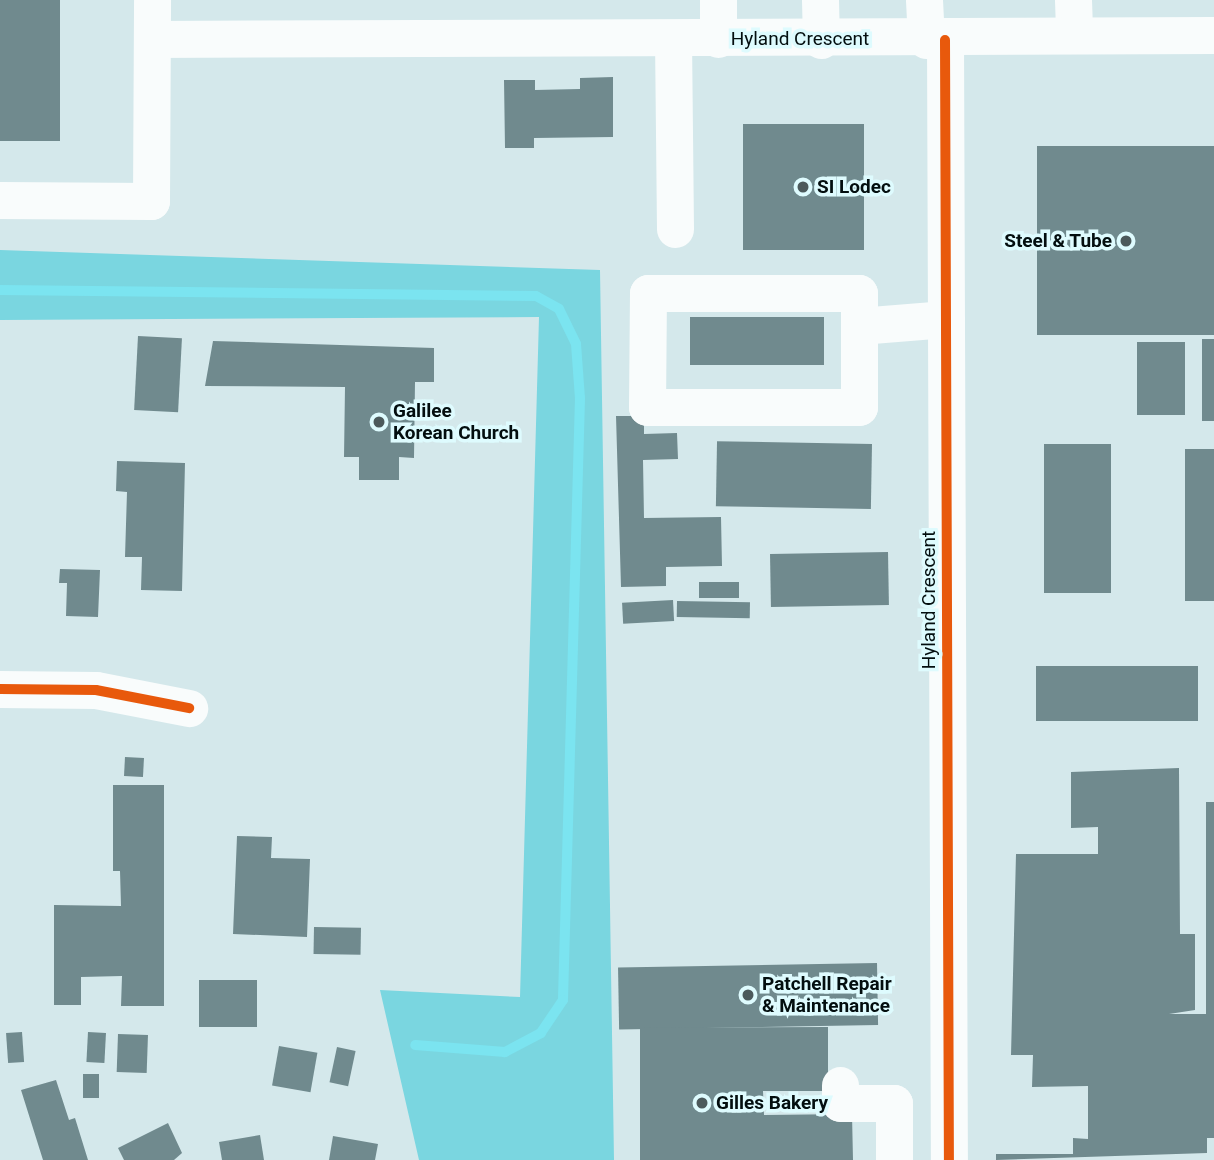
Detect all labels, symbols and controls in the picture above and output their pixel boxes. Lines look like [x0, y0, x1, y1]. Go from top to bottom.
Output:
street label: Hyland Crescent [731, 28, 869, 50]
place label: SI Lodec [817, 176, 891, 198]
marker: SI Lodec [795, 179, 811, 195]
place label: Steel & Tube [1004, 230, 1112, 252]
marker: Steel & Tube [1118, 233, 1134, 249]
place label: Galilee Korean Church [393, 400, 519, 444]
marker: Galilee Korean Church [371, 414, 387, 430]
street label: Hyland Crescent [918, 531, 940, 669]
place label: Patchell Repair & Maintenance [762, 973, 892, 1017]
marker: Patchell Repair & Maintenance [740, 987, 756, 1003]
place label: Gilles Bakery [716, 1092, 828, 1114]
marker: Gilles Bakery [694, 1095, 710, 1111]

